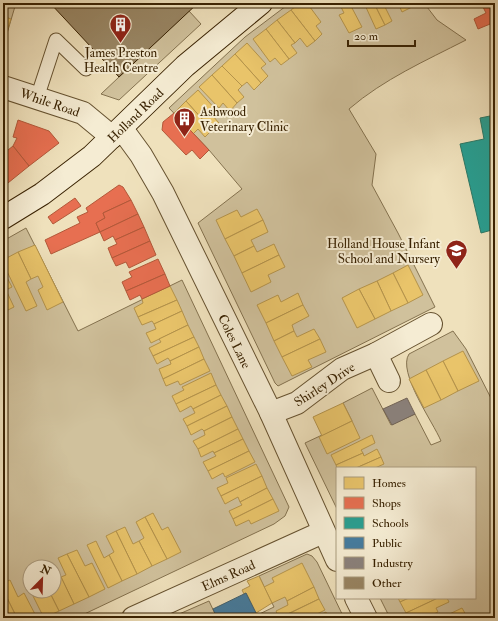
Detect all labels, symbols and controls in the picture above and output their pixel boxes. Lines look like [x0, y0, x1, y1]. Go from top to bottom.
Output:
building icon: James Preston Health Centre [108, 11, 134, 44]
scale bar [348, 22, 415, 48]
text: 20 m [354, 29, 379, 44]
place label: James Preston Health Centre [84, 45, 159, 76]
street label: While Road [17, 85, 82, 121]
street label: Holland Road [104, 85, 167, 146]
place label: Ashwood Veterinary Clinic [199, 104, 289, 136]
building icon: Ashwood Veterinary Clinic [171, 105, 197, 138]
place label: Holland House Infant School and Nursery [327, 236, 440, 268]
school or university icon: Holland House Infant School and Nursery [443, 237, 469, 270]
street label: Coles Lane [214, 312, 254, 372]
street label: Shirley Drive [291, 359, 359, 411]
legend [336, 467, 476, 599]
text: Homes [372, 476, 406, 491]
text: Shops [372, 496, 401, 511]
text: Schools [372, 516, 409, 531]
text: Public [372, 536, 402, 551]
text: Industry [372, 556, 414, 571]
street label: Elms Road [199, 557, 258, 595]
north arrow [22, 559, 62, 599]
text: N [38, 562, 54, 579]
text: Other [372, 576, 402, 591]

